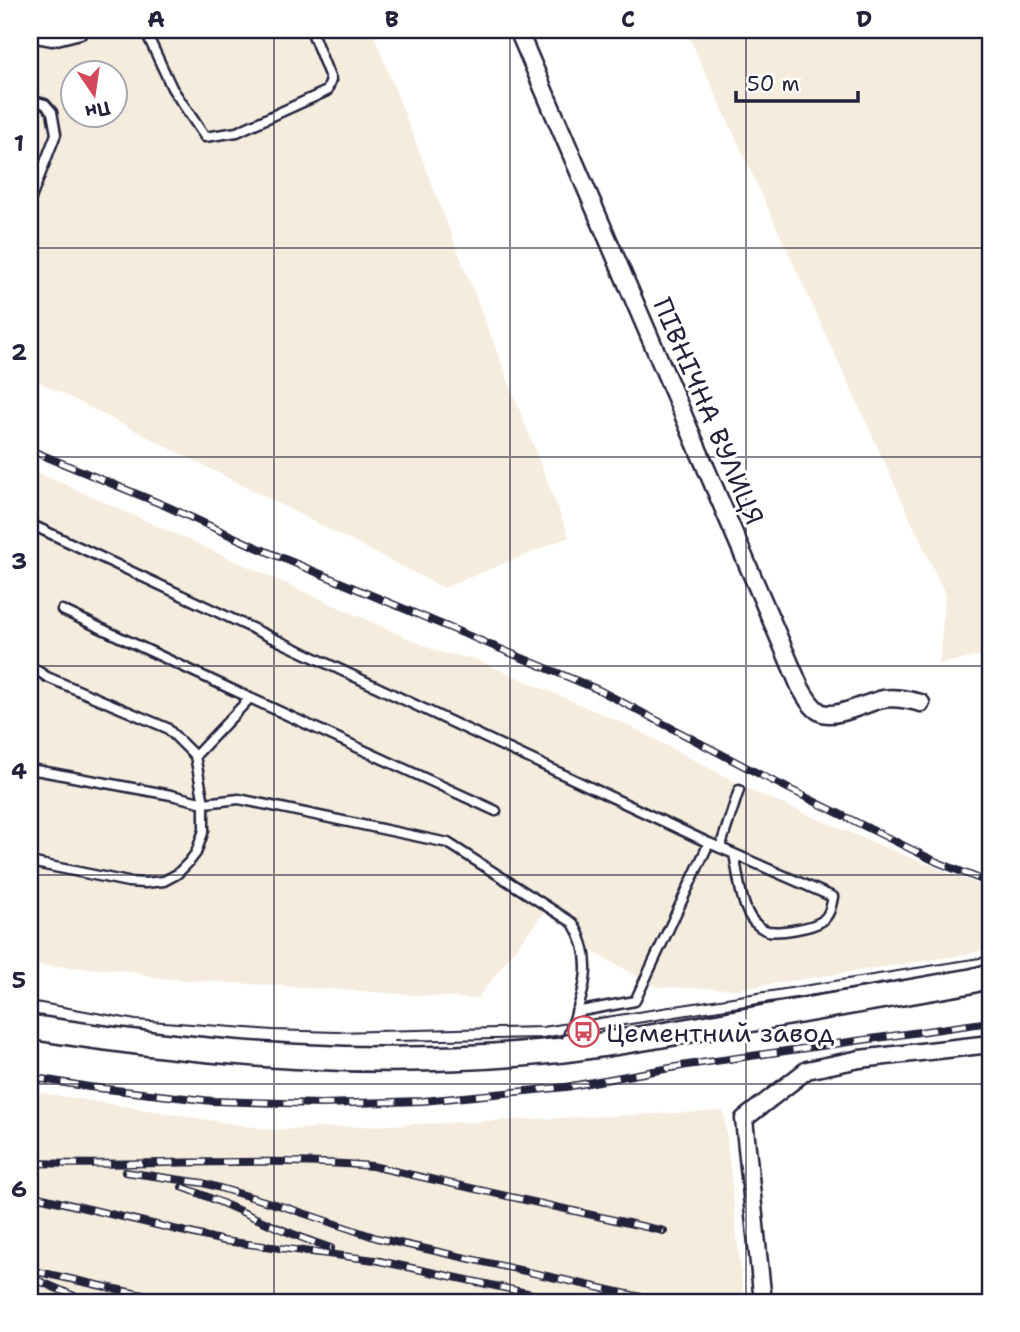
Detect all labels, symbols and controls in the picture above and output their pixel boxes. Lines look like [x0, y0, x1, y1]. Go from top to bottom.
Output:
text: A [147, 4, 165, 34]
text: B [385, 4, 399, 34]
text: C [621, 4, 635, 34]
text: D [856, 4, 872, 34]
north arrow [60, 60, 130, 130]
scale bar [736, 60, 859, 104]
text: 50 m [747, 70, 800, 98]
text: Пн [83, 95, 113, 125]
text: 1 [14, 128, 24, 158]
street label: ПІВНІЧНА ВУЛИЦЯ [645, 292, 773, 530]
text: 2 [11, 337, 27, 367]
text: 3 [11, 546, 27, 576]
text: 4 [11, 756, 27, 786]
text: 5 [12, 965, 26, 995]
bus stop icon: Цементний завод [566, 1015, 600, 1049]
place label: Цементний завод [606, 1015, 835, 1050]
text: 6 [11, 1174, 27, 1204]

